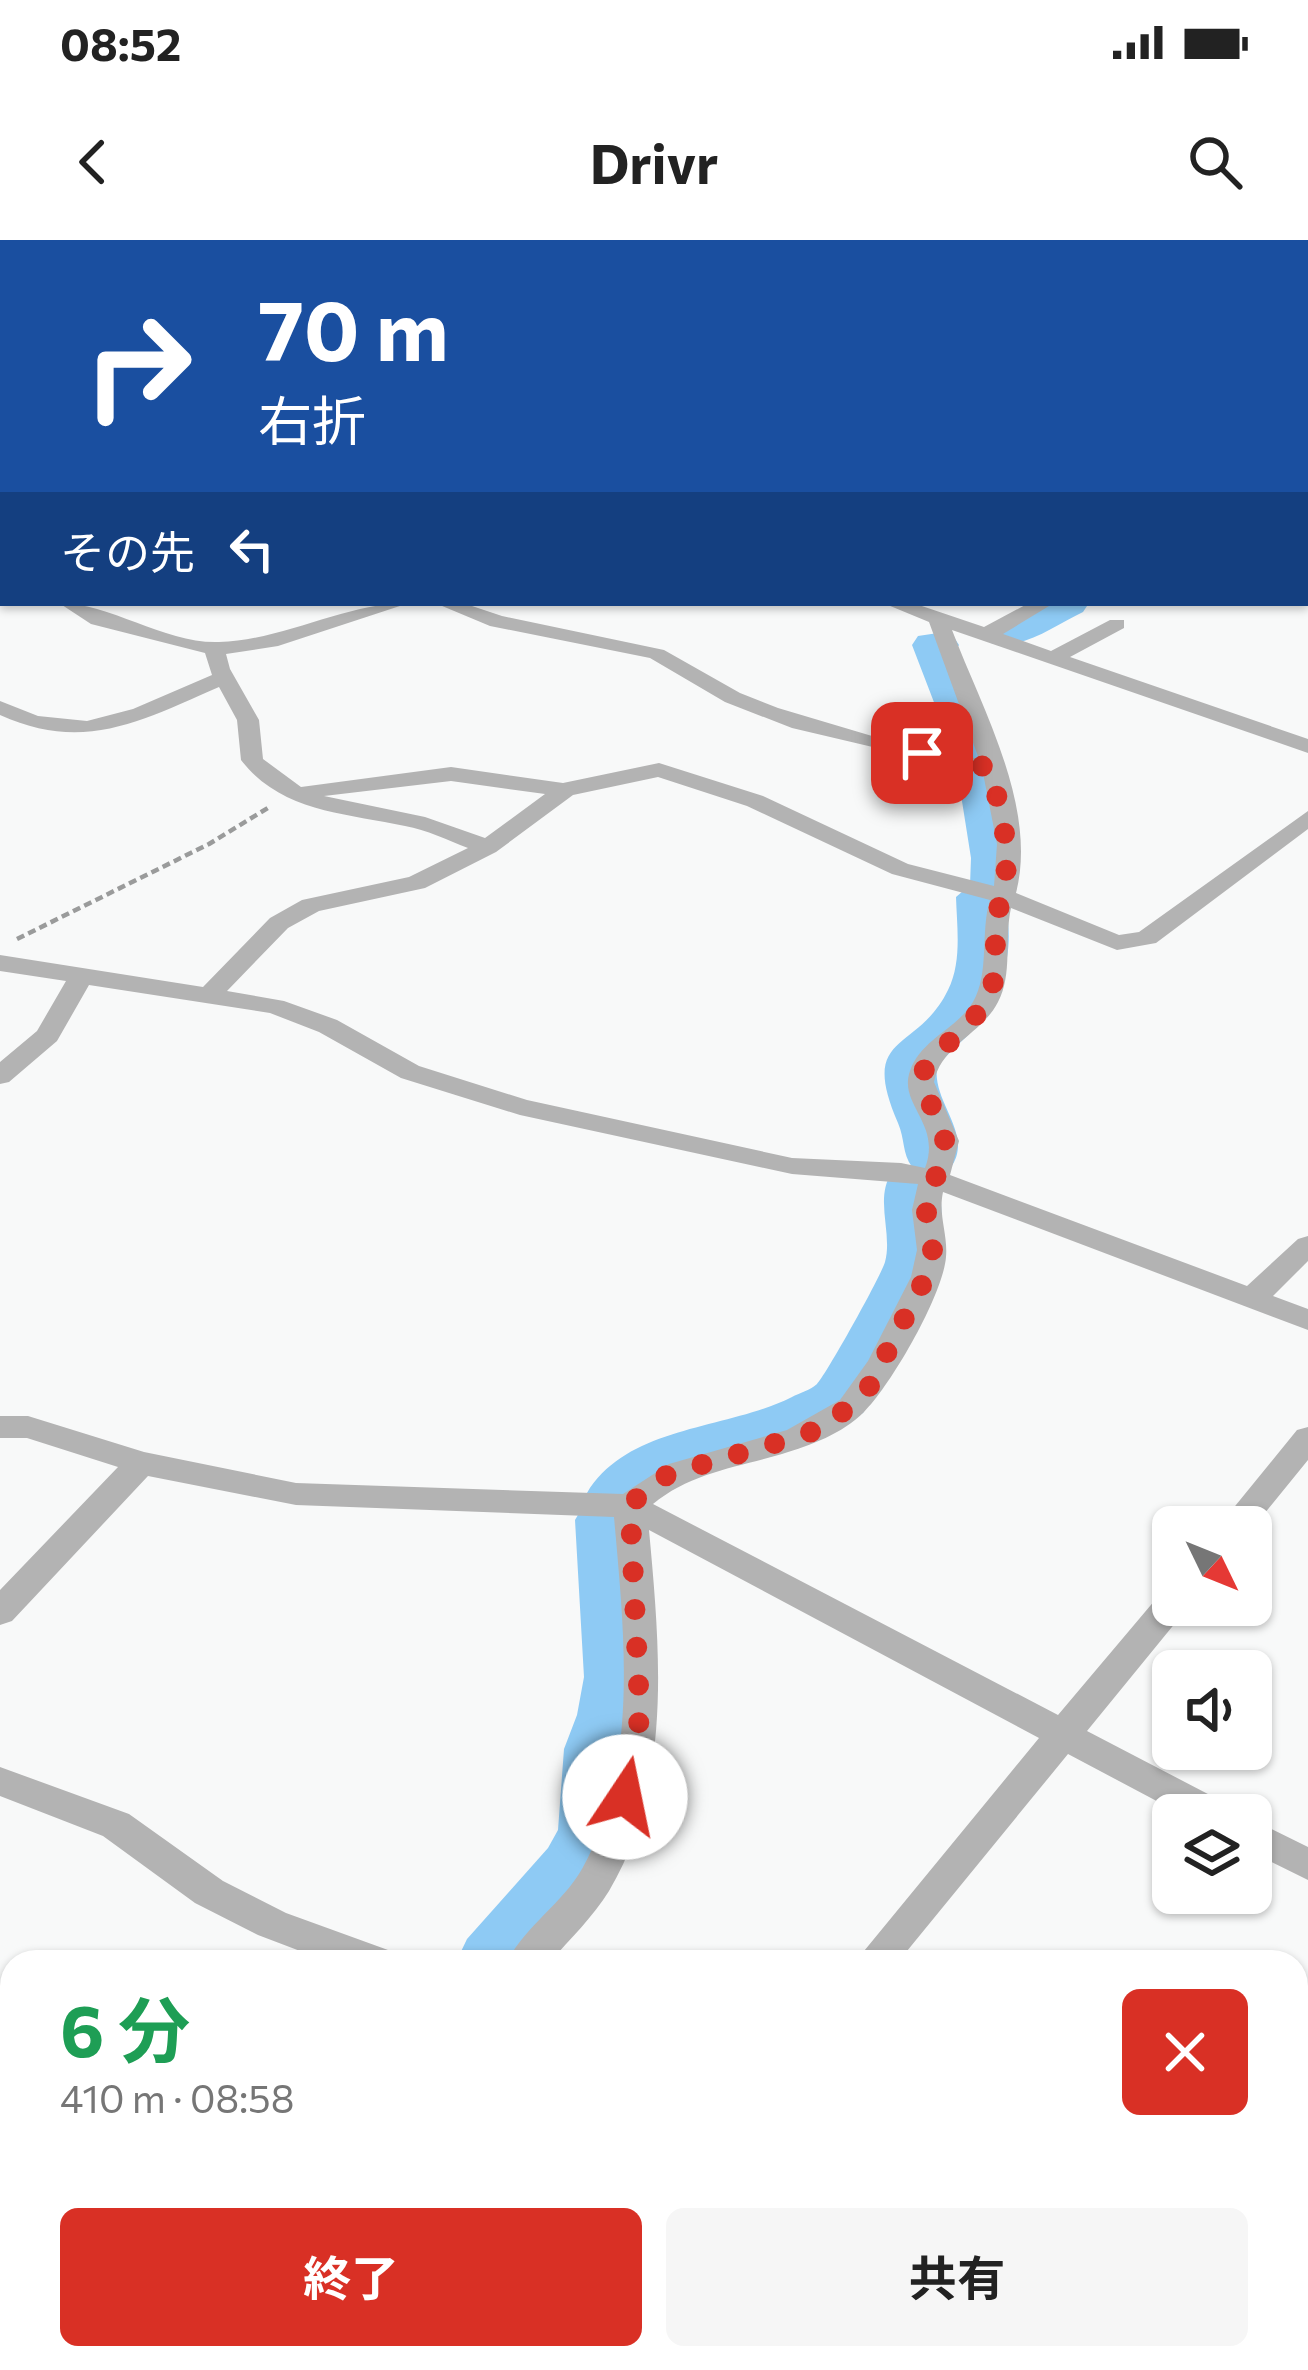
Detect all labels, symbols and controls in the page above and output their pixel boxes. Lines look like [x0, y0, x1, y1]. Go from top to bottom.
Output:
text: 08:52 [60, 15, 181, 70]
icon: back [60, 129, 126, 195]
text: Drivr [590, 129, 718, 195]
icon: search [1182, 129, 1248, 195]
text: 70 m [258, 276, 449, 378]
icon: right [60, 288, 216, 444]
text: 右折 [258, 386, 366, 452]
icon: left [219, 516, 285, 582]
text: その先 [60, 523, 195, 578]
pin [871, 702, 973, 804]
icon: arrive [889, 720, 955, 786]
north arrow [1152, 1506, 1272, 1626]
map controls [1152, 1506, 1272, 1914]
button: sound [1152, 1650, 1272, 1770]
position arrow [562, 1734, 688, 1860]
button: layers [1152, 1794, 1272, 1914]
text: 6 分 [60, 1984, 190, 2072]
button: close [1122, 1989, 1248, 2115]
text: 410 m · 08:58 [60, 2073, 294, 2121]
button: 終了 [60, 2208, 642, 2346]
button: 共有 [666, 2208, 1248, 2346]

